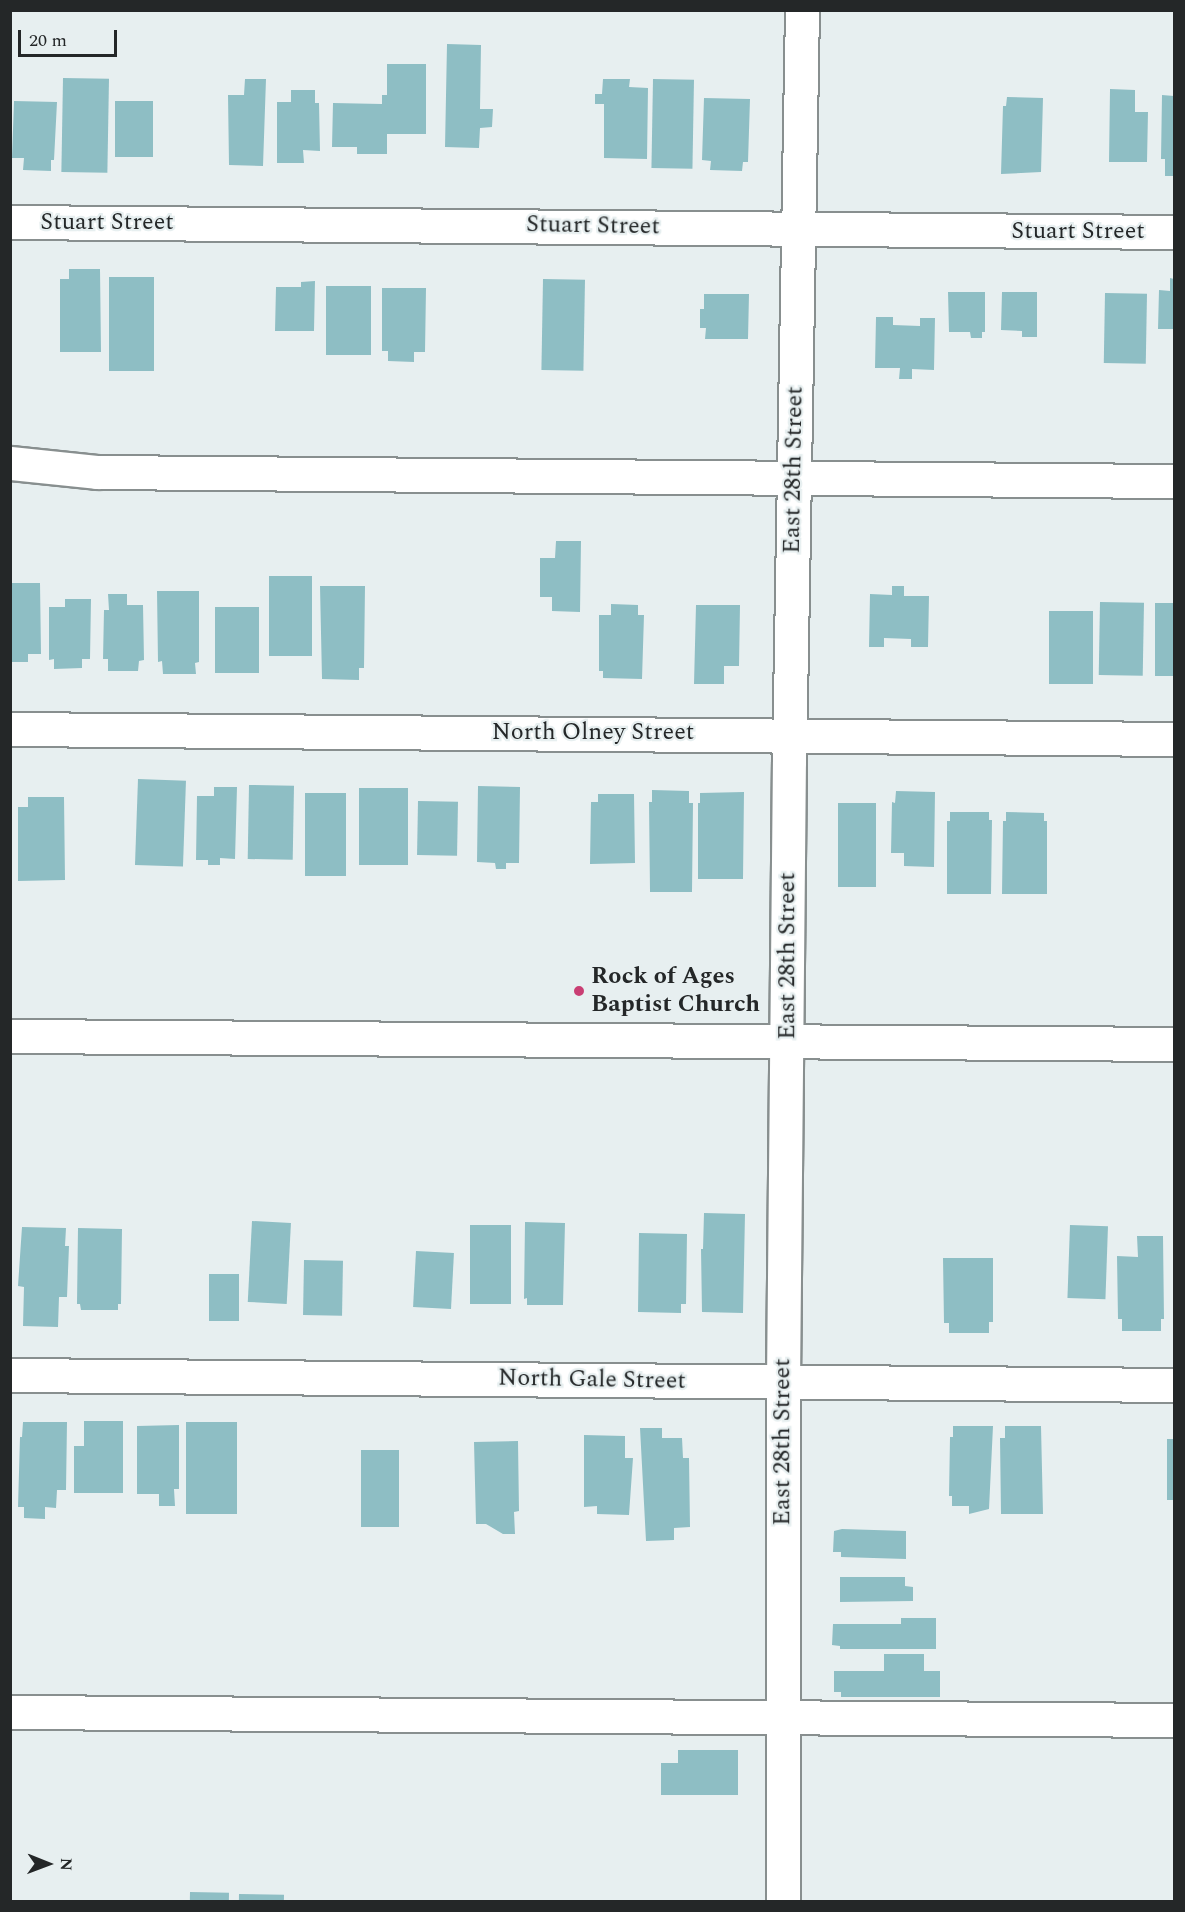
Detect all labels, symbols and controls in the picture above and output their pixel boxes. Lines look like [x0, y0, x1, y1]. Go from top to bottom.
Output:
scale bar [21, 18, 120, 56]
text: 20 m [29, 27, 67, 54]
street label: Stuart Street [40, 209, 174, 237]
street label: Stuart Street [526, 210, 660, 242]
street label: Stuart Street [1011, 218, 1145, 246]
street label: East 28th Street [778, 386, 810, 554]
street label: North Olney Street [492, 719, 694, 747]
street label: East 28th Street [774, 872, 802, 1040]
place label: Rock of Ages Baptist Church [591, 963, 760, 1019]
marker: Rock of Ages Baptist Church [572, 984, 586, 998]
street label: East 28th Street [769, 1358, 797, 1526]
street label: North Gale Street [498, 1364, 686, 1396]
north arrow [18, 1834, 78, 1894]
text: N [54, 1858, 78, 1871]

